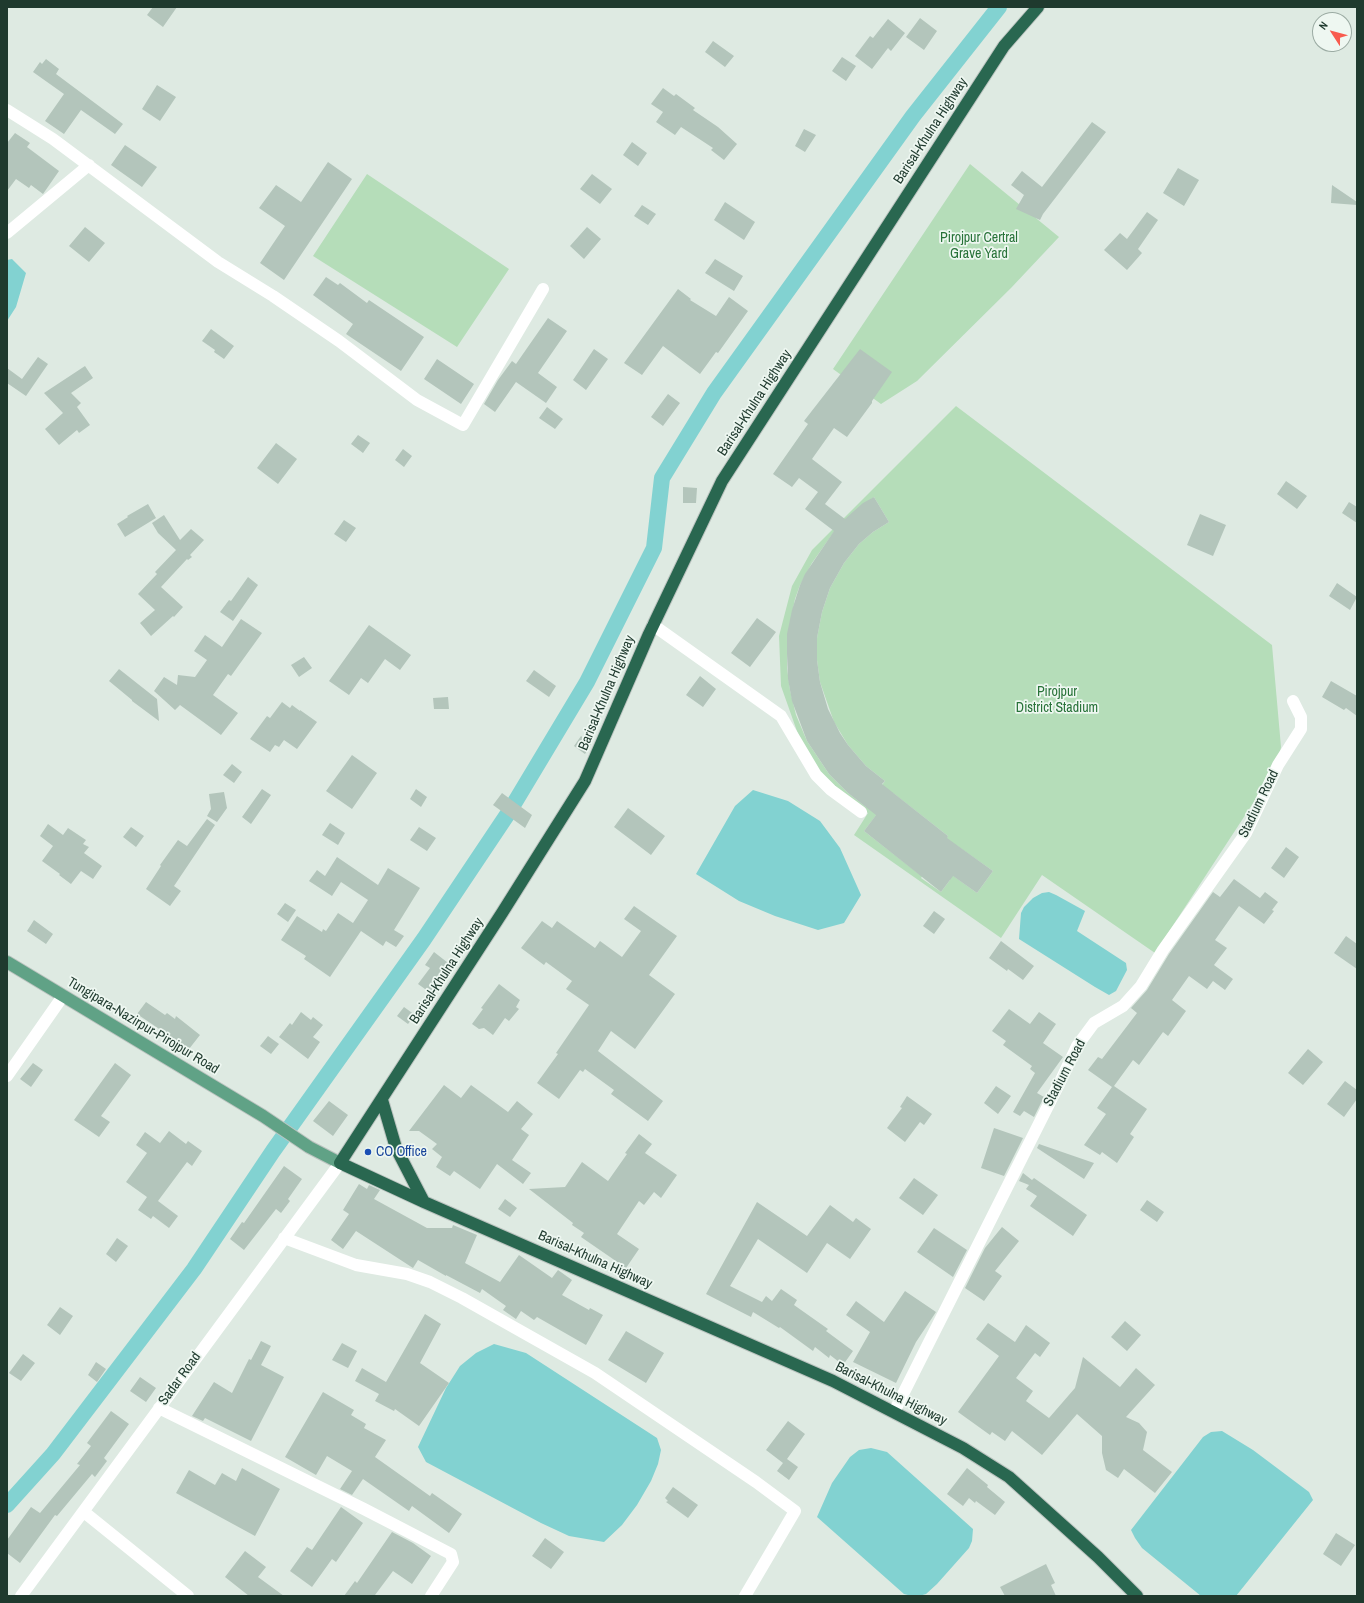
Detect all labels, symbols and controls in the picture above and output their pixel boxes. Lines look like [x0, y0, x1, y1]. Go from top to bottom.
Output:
north arrow [1312, 12, 1352, 52]
text: N [1316, 19, 1331, 32]
street label: Barisal-Khulna Highway [890, 75, 972, 187]
park label: Pirojpur Certral Grave Yard [940, 230, 1018, 262]
street label: Barisal-Khulna Highway [714, 347, 796, 459]
street label: Barisal-Khulna Highway [575, 633, 639, 753]
park label: Pirojpur District Stadium [1016, 684, 1098, 716]
street label: Stadium Road [1235, 767, 1283, 841]
street label: Barisal-Khulna Highway [406, 915, 488, 1027]
street label: Tungipara-Nazirpur-Pirojpur Road [64, 974, 222, 1078]
street label: Stadium Road [1040, 1037, 1090, 1109]
place label: CO Office [376, 1144, 427, 1160]
marker: CO Office [363, 1147, 373, 1157]
street label: Barisal-Khulna Highway [535, 1227, 655, 1293]
street label: Sadar Road [155, 1349, 205, 1409]
street label: Barisal-Khulna Highway [832, 1359, 950, 1429]

